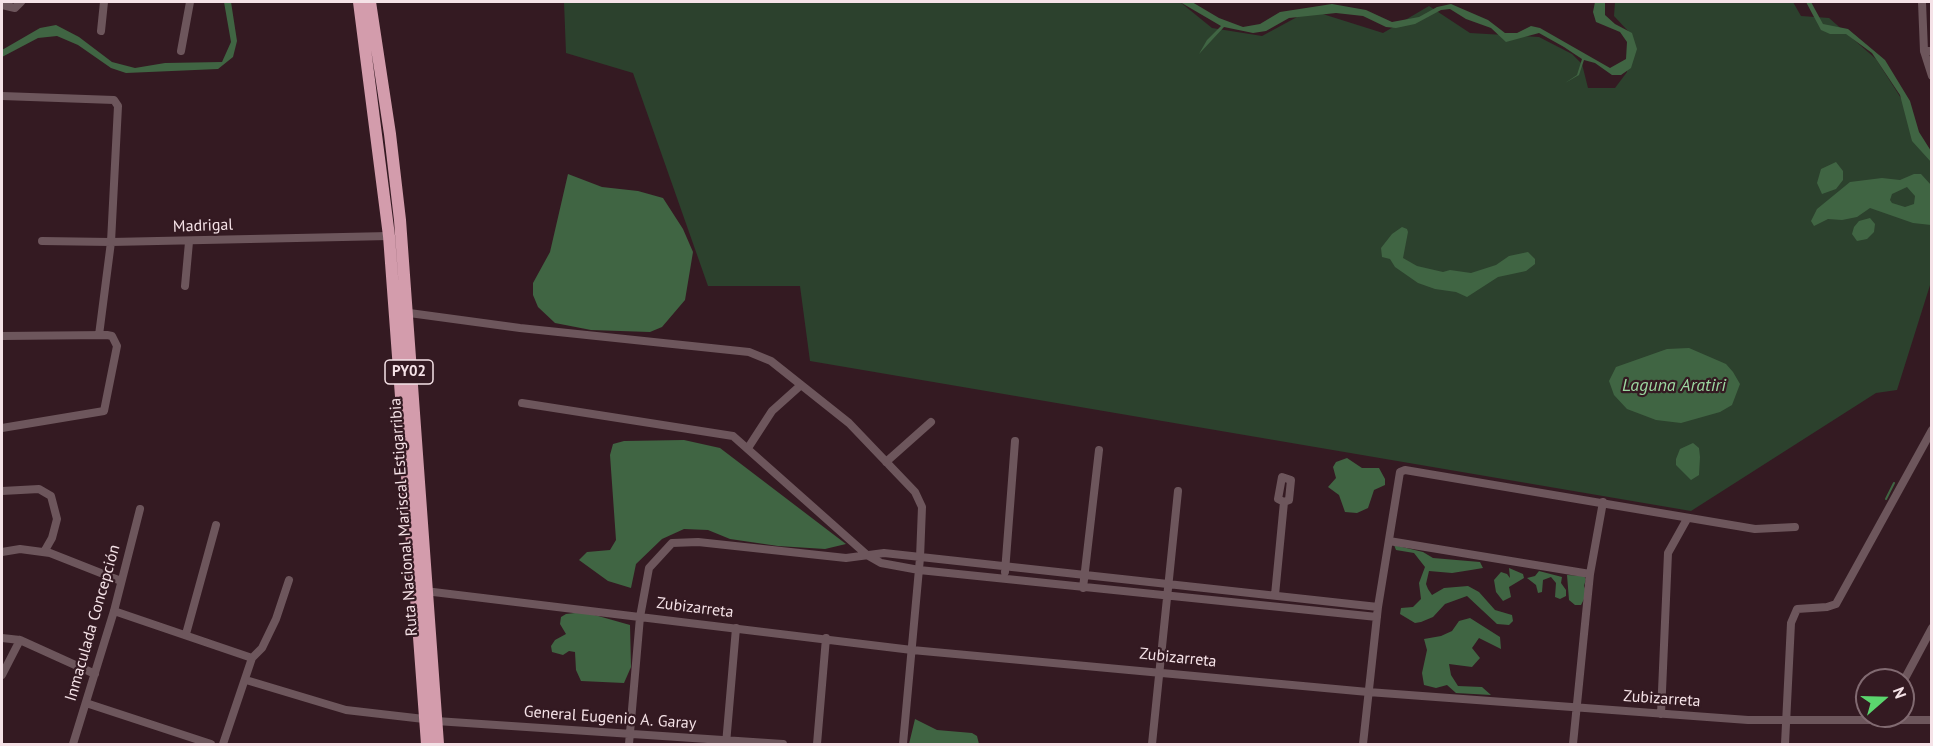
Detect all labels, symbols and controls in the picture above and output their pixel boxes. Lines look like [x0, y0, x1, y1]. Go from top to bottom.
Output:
street label: Madrigal [173, 215, 233, 237]
road number: PY02 [385, 360, 433, 384]
water label: Laguna Aratiri [1622, 375, 1726, 397]
street label: Ruta Nacional Mariscal Estigarribia [386, 397, 422, 637]
street label: Inmaculada Concepción [61, 543, 125, 703]
street label: Zubizarreta [655, 594, 735, 622]
street label: Zubizarreta [1139, 644, 1217, 672]
north arrow [1855, 668, 1915, 728]
text: N [1889, 684, 1911, 701]
street label: Zubizarreta [1623, 687, 1701, 711]
street label: General Eugenio A. Garay [523, 702, 697, 734]

